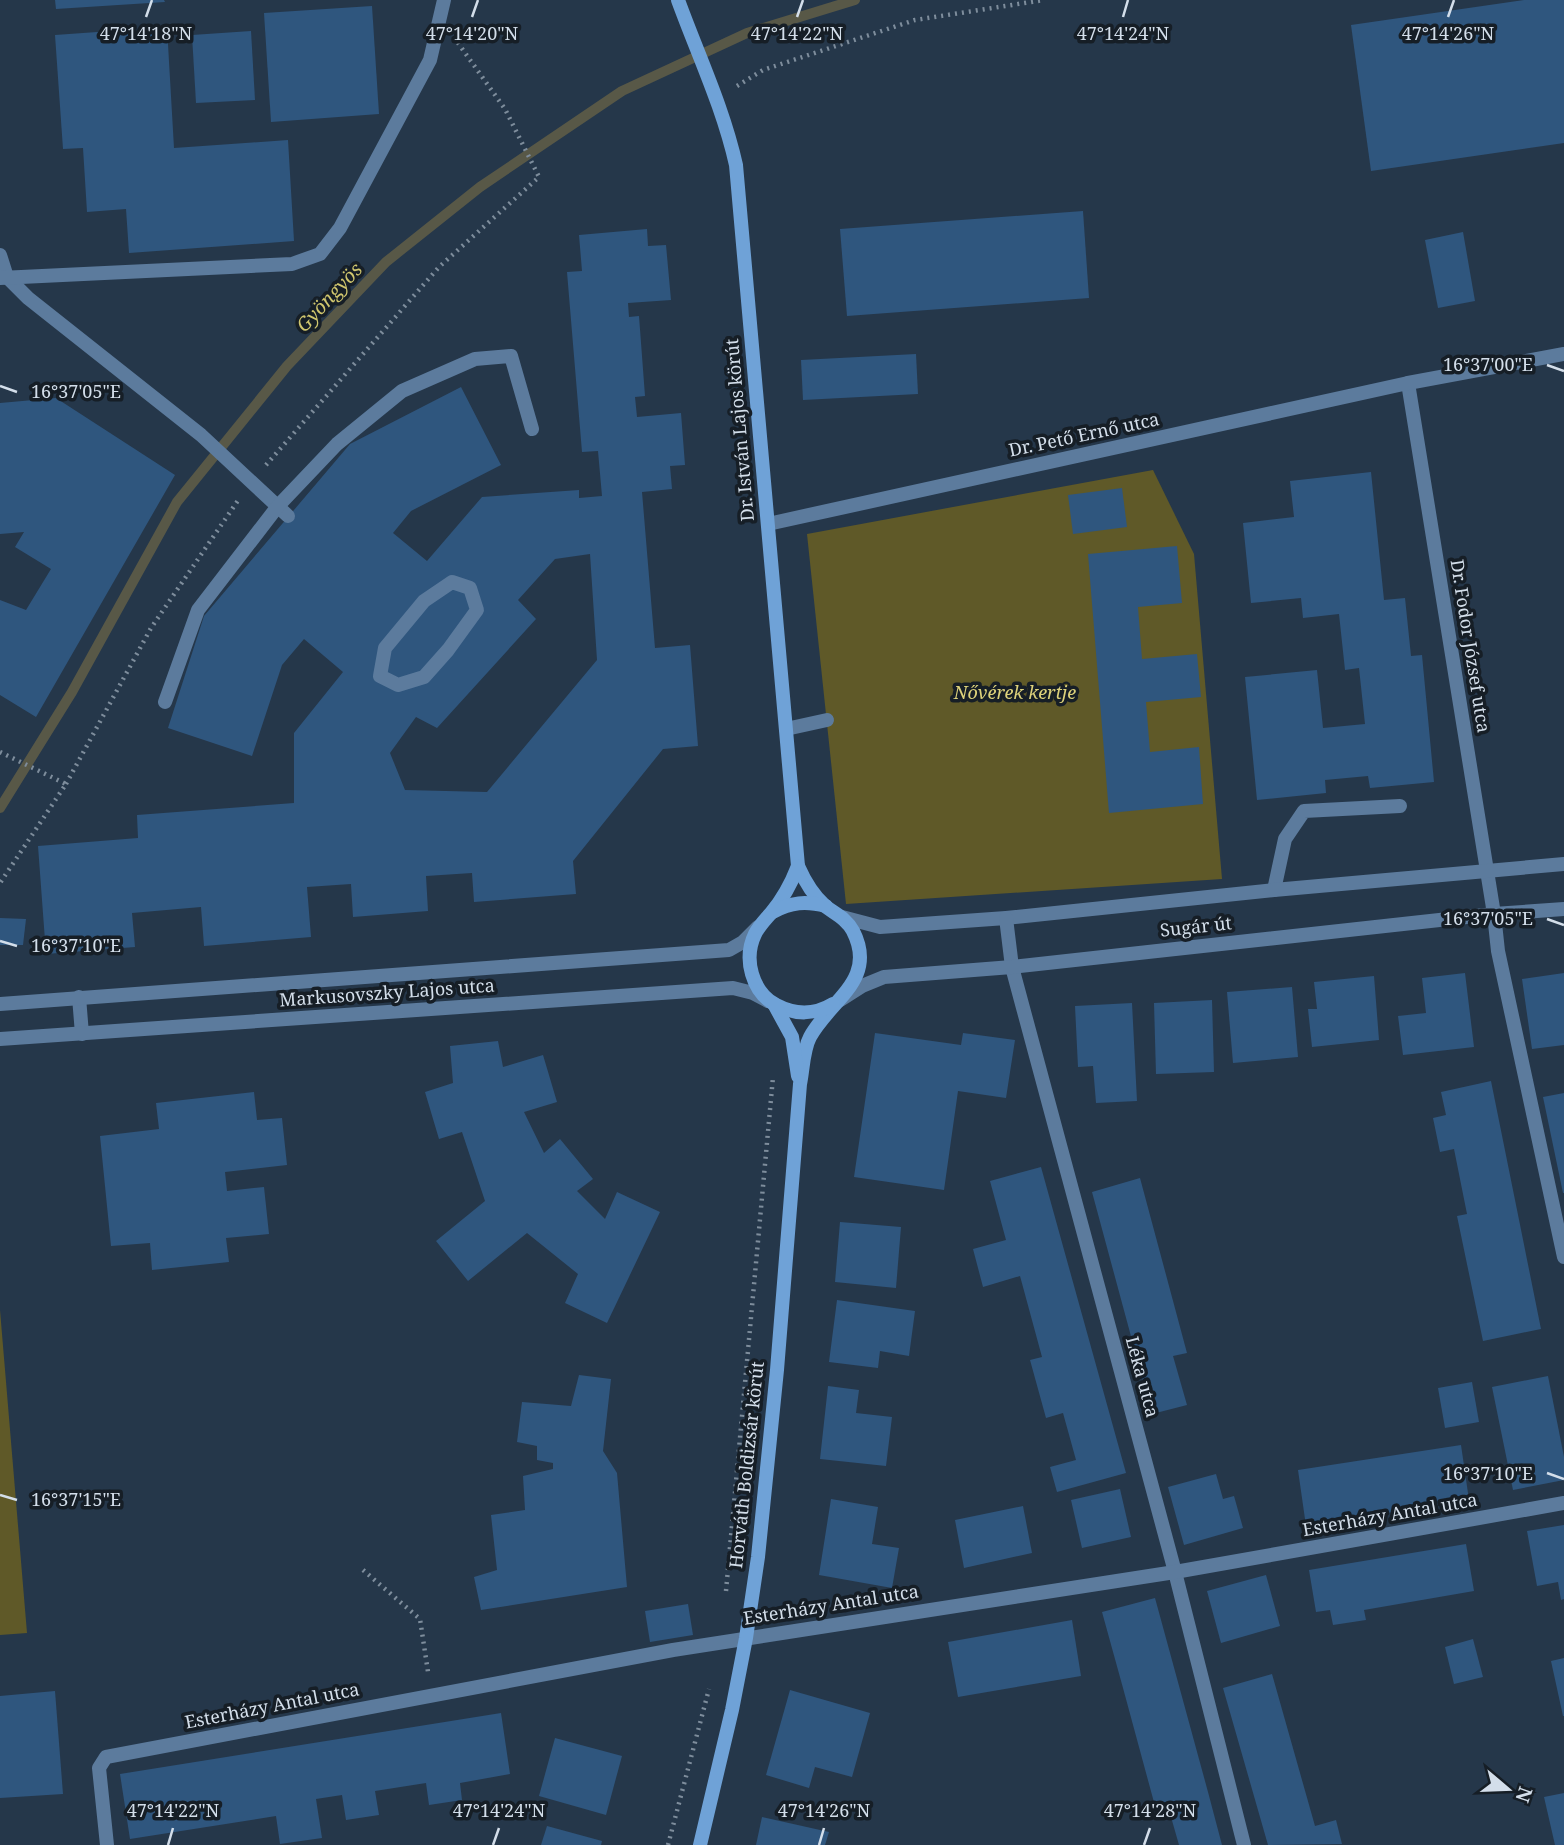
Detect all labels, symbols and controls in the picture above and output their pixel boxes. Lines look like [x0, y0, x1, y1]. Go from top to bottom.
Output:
text: 47°14'18"N [100, 21, 193, 45]
text: 47°14'20"N [426, 21, 519, 45]
text: 47°14'22"N [751, 21, 844, 45]
text: 47°14'24"N [1077, 21, 1170, 45]
text: 47°14'26"N [1402, 21, 1495, 45]
water label: Gyöngyös [290, 256, 368, 337]
street label: Dr. István Lajos körút [719, 338, 759, 522]
text: 16°37'00"E [1443, 352, 1533, 376]
text: 16°37'05"E [31, 379, 121, 403]
street label: Dr. Pető Ernő utca [1006, 406, 1161, 462]
street label: Dr. Fodor József utca [1445, 557, 1497, 734]
park label: Nővérek kertje [953, 680, 1076, 704]
text: 16°37'05"E [1443, 906, 1533, 930]
street label: Sugár út [1159, 910, 1233, 942]
text: 16°37'10"E [31, 933, 121, 957]
street label: Markusovszky Lajos utca [278, 973, 495, 1011]
street label: Léka utca [1121, 1334, 1165, 1420]
street label: Horváth Boldizsár körút [723, 1360, 769, 1570]
text: 16°37'10"E [1443, 1461, 1533, 1485]
text: 16°37'15"E [31, 1487, 121, 1511]
street label: Esterházy Antal utca [1300, 1487, 1479, 1541]
street label: Esterházy Antal utca [741, 1578, 920, 1630]
street label: Esterházy Antal utca [183, 1676, 361, 1734]
north arrow [1473, 1754, 1543, 1824]
text: N [1509, 1783, 1539, 1806]
text: 47°14'22"N [127, 1798, 220, 1822]
text: 47°14'24"N [453, 1798, 546, 1822]
text: 47°14'26"N [778, 1798, 871, 1822]
text: 47°14'28"N [1104, 1798, 1197, 1822]

